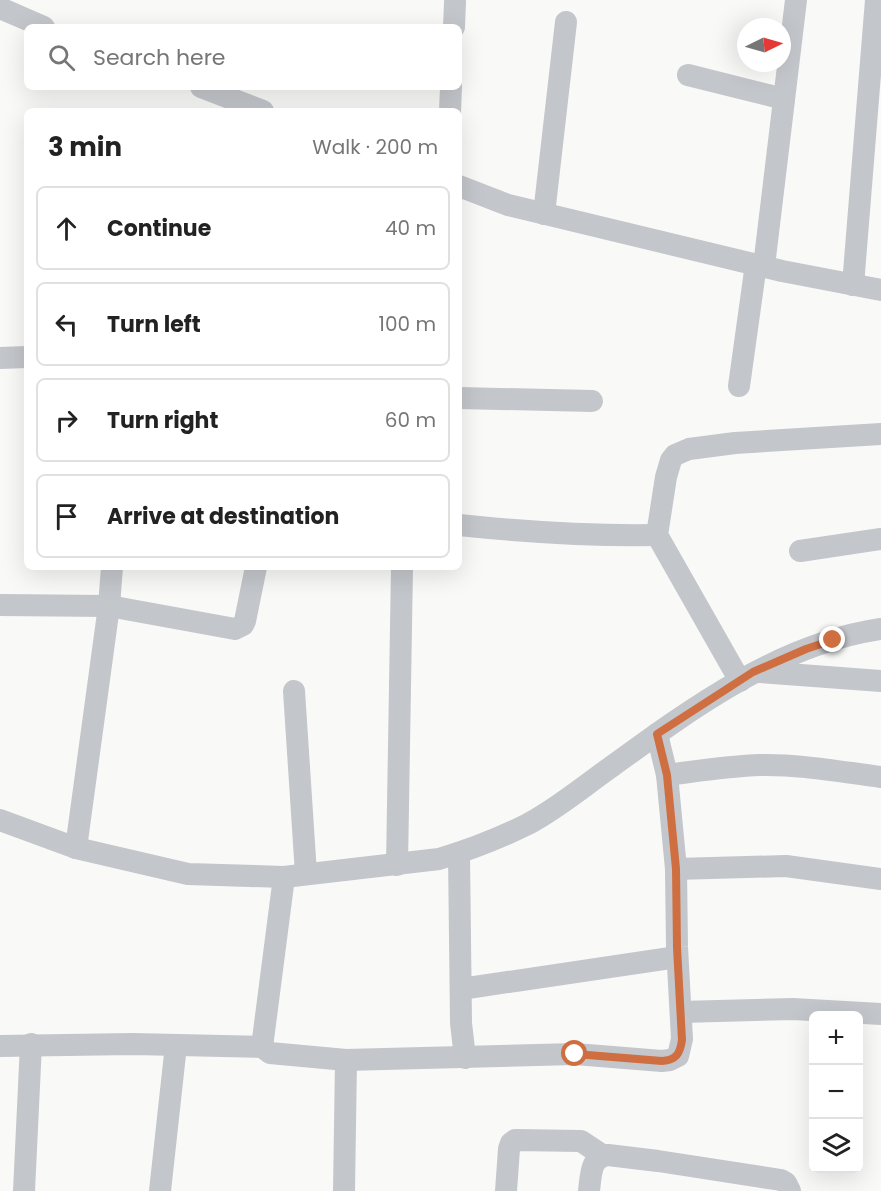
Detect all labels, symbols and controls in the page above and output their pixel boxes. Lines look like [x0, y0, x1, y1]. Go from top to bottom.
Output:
north arrow [737, 18, 791, 72]
search box [24, 24, 462, 90]
icon: search [45, 41, 78, 74]
text: Search here [93, 42, 226, 73]
text: 3 min [48, 129, 122, 165]
text: Walk · 200 m [312, 133, 438, 161]
icon: ahead [50, 212, 83, 245]
text: Continue [107, 213, 211, 244]
text: 40 m [385, 214, 436, 242]
icon: left [50, 308, 83, 341]
text: Turn left [107, 309, 201, 340]
text: 100 m [379, 310, 436, 338]
icon: right [50, 404, 83, 437]
text: Turn right [107, 405, 218, 436]
text: 60 m [385, 406, 436, 434]
icon: arrive [50, 500, 83, 533]
text: Arrive at destination [107, 501, 339, 532]
route end [819, 626, 845, 652]
map controls [809, 1011, 863, 1173]
button: + [809, 1011, 863, 1065]
route start [561, 1040, 587, 1066]
button: − [809, 1065, 863, 1119]
button: layers [809, 1119, 863, 1173]

